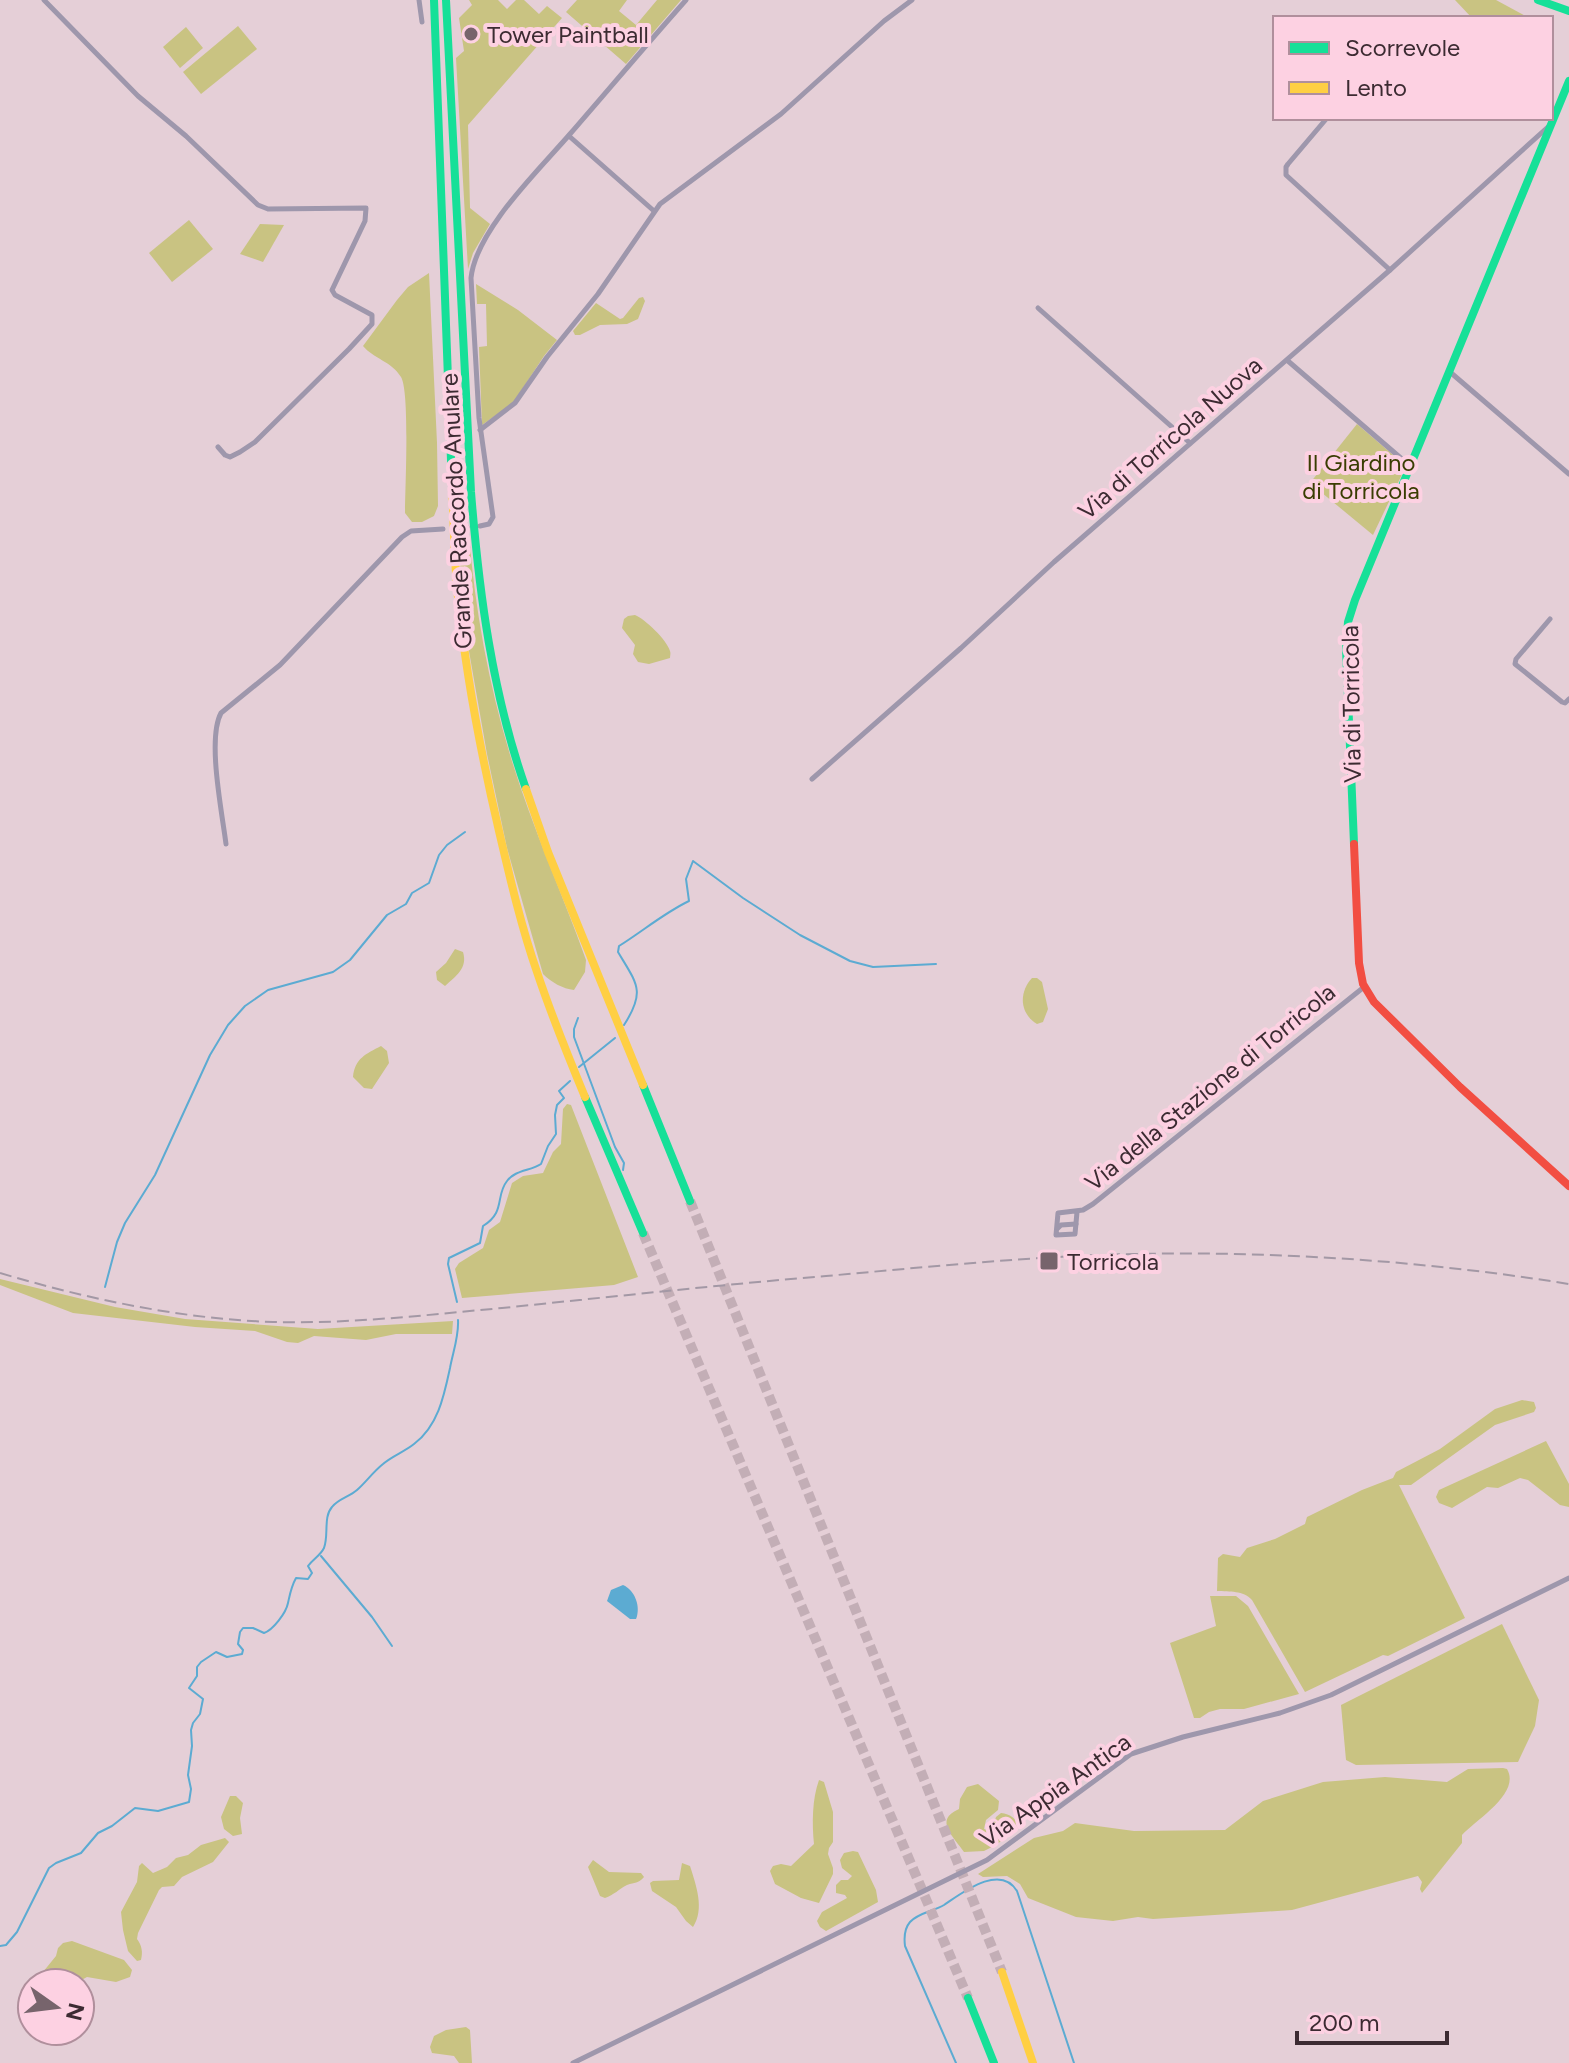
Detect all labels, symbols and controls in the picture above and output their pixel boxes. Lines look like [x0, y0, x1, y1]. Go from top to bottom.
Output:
legend [1273, 16, 1553, 120]
place label: Tower Paintball [487, 20, 649, 49]
marker: Tower Paintball [462, 25, 480, 43]
text: Scorrevole [1345, 33, 1460, 62]
text: Lento [1345, 73, 1407, 102]
street label: Via di Torricola Nuova [1072, 350, 1268, 526]
street label: Grande Raccordo Anulare [434, 372, 478, 650]
park label: Il Giardino di Torricola [1302, 448, 1420, 505]
street label: Via di Torricola [1335, 625, 1367, 783]
street label: Via della Stazione di Torricola [1079, 977, 1341, 1197]
place label: Torricola [1067, 1247, 1159, 1276]
marker: Torricola [1038, 1250, 1060, 1272]
street label: Via Appia Antica [974, 1727, 1136, 1853]
north arrow [16, 1967, 96, 2047]
scale bar [1297, 1995, 1447, 2045]
text: N [60, 2000, 90, 2023]
text: 200 m [1309, 2008, 1380, 2037]

